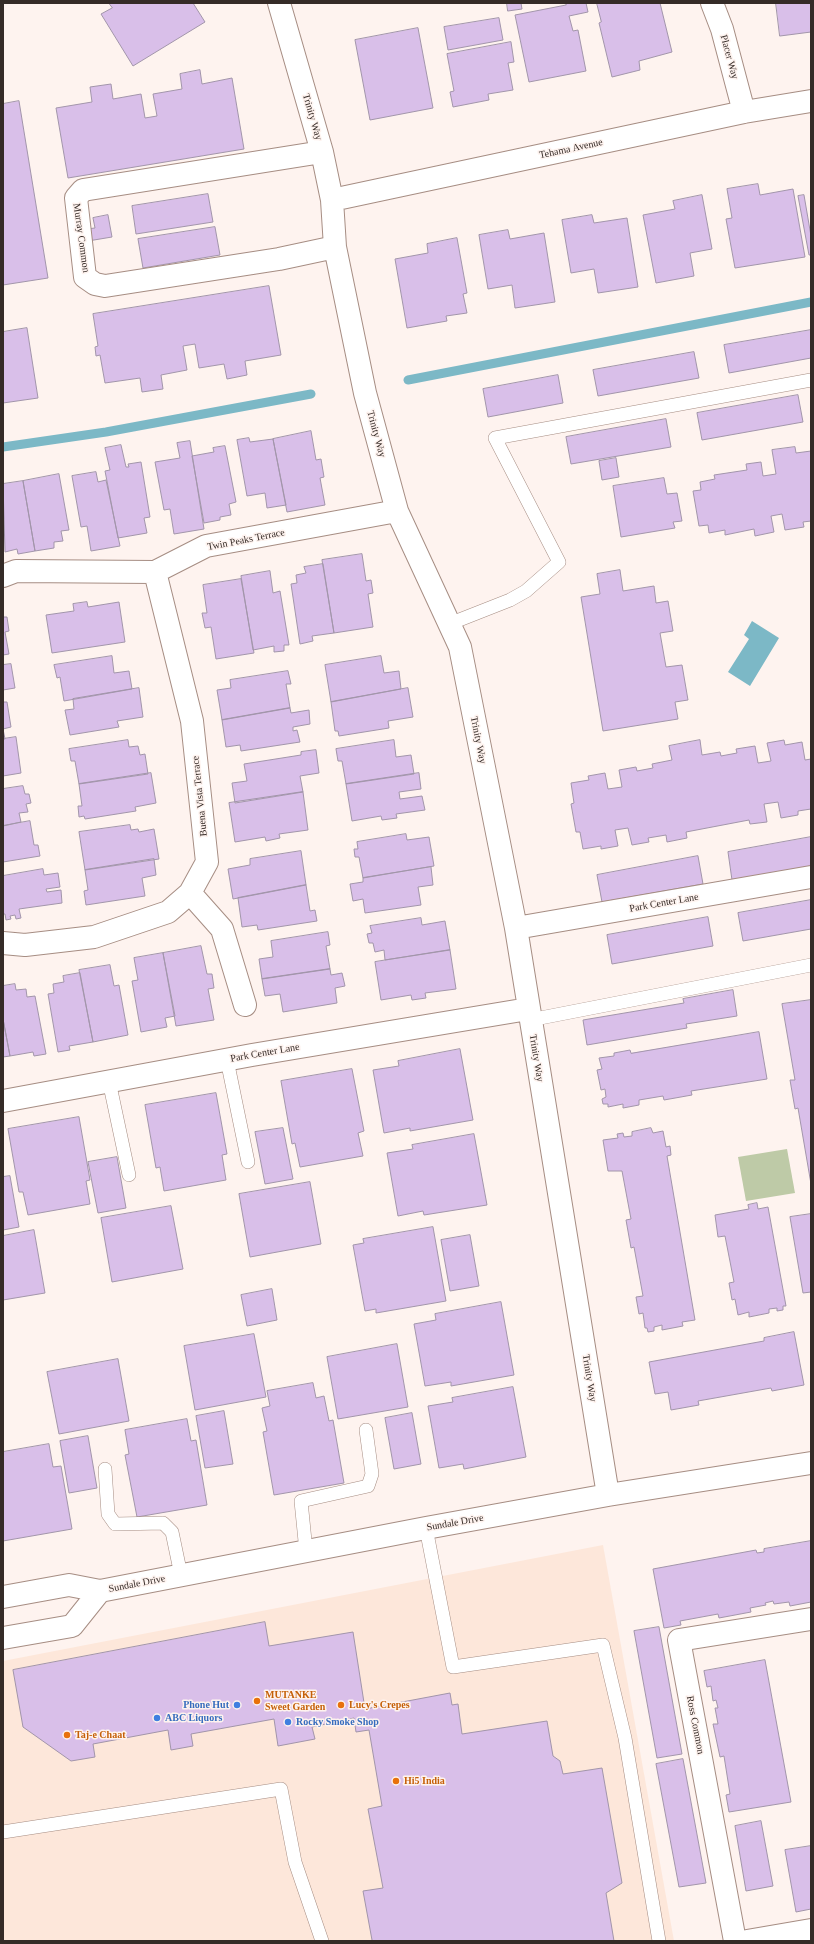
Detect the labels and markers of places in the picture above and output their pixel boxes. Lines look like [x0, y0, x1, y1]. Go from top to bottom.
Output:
place label: MUTANKE Sweet Garden [265, 1689, 325, 1712]
marker: MUTANKE Sweet Garden [252, 1696, 262, 1706]
place label: Phone Hut [183, 1699, 229, 1711]
place label: Lucy's Crepes [349, 1699, 410, 1711]
marker: Phone Hut [232, 1700, 242, 1710]
marker: Lucy's Crepes [336, 1700, 346, 1710]
place label: ABC Liquors [165, 1712, 223, 1724]
marker: ABC Liquors [152, 1713, 162, 1723]
place label: Rocky Smoke Shop [296, 1716, 379, 1728]
marker: Rocky Smoke Shop [283, 1717, 293, 1727]
place label: Taj-e Chaat [75, 1729, 125, 1741]
marker: Taj-e Chaat [62, 1730, 72, 1740]
place label: Hi5 India [404, 1775, 445, 1787]
marker: Hi5 India [391, 1776, 401, 1786]

